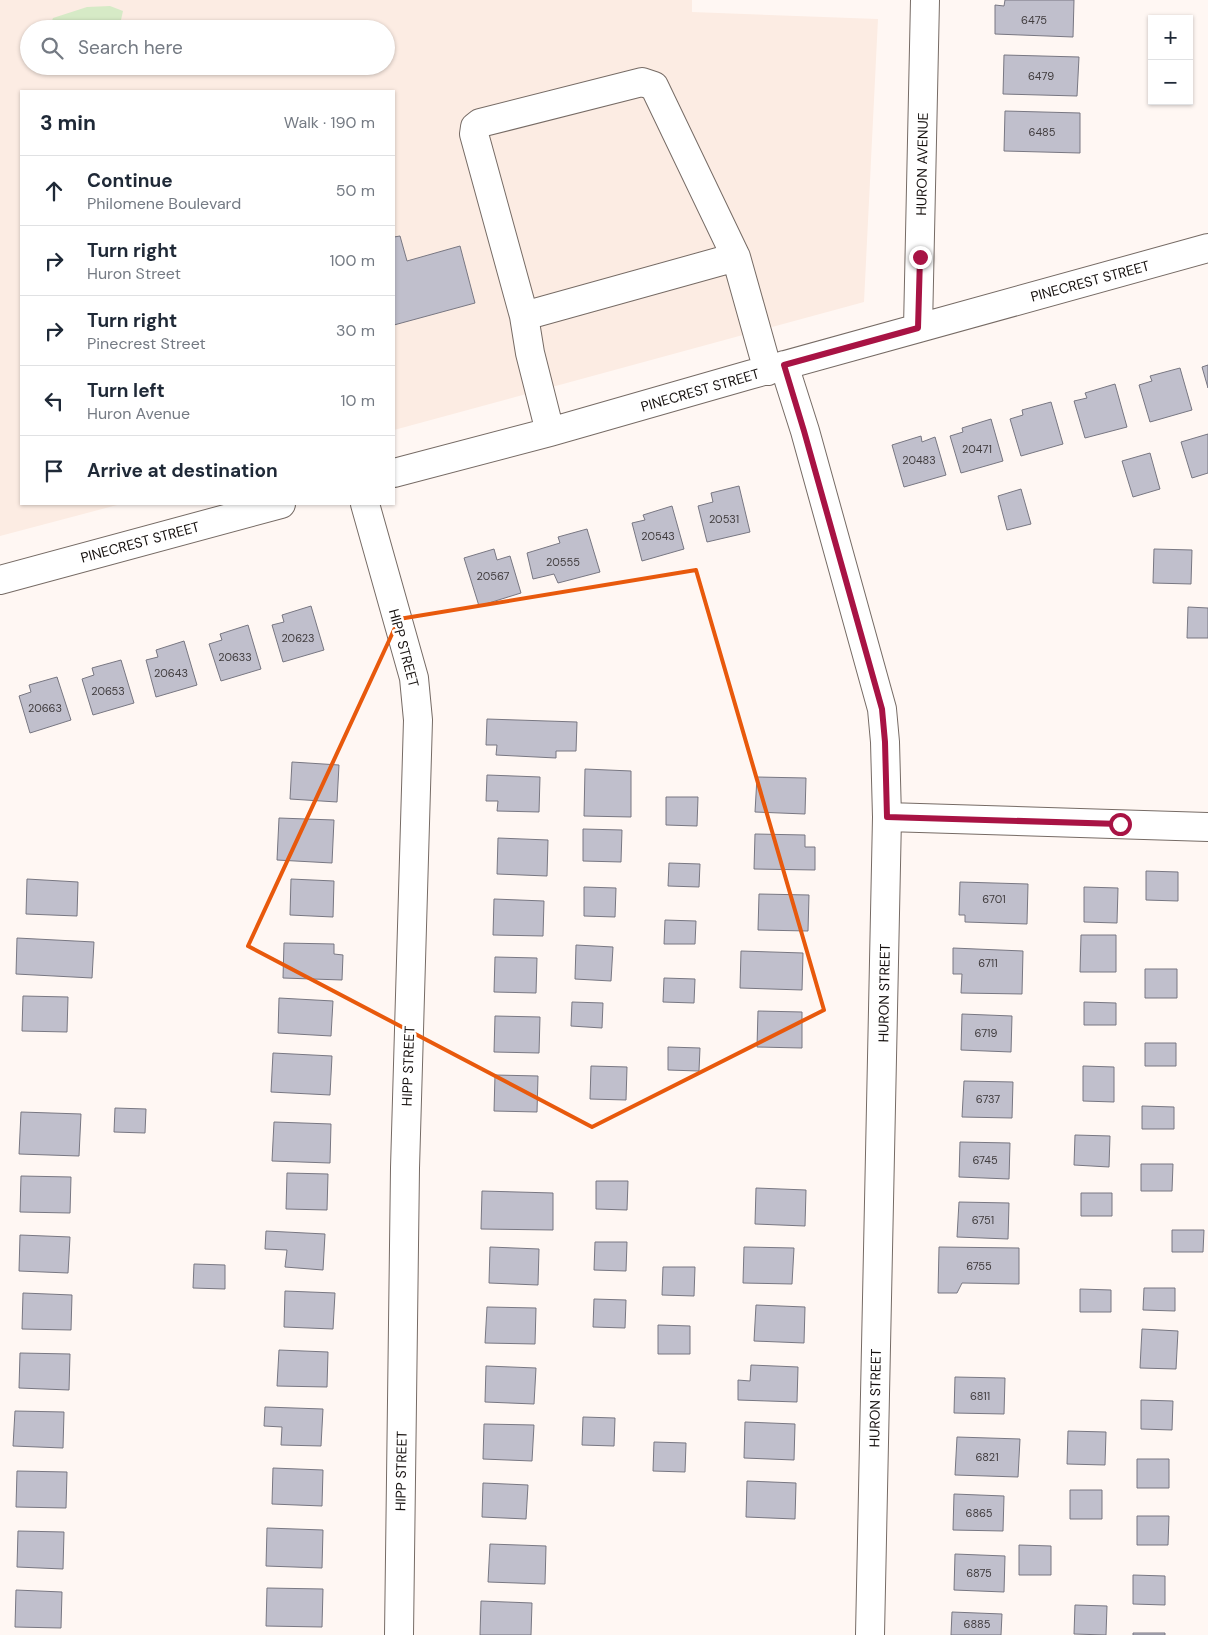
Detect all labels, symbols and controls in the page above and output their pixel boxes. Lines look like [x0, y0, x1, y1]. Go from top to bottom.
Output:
house number: 6475 [1021, 13, 1047, 27]
map controls [1148, 15, 1193, 105]
button: + [1148, 15, 1193, 60]
search box [20, 20, 395, 75]
icon: search [38, 34, 66, 62]
text: Search here [78, 35, 183, 60]
button: − [1148, 60, 1193, 105]
house number: 6479 [1028, 69, 1054, 83]
text: 3 min [40, 109, 96, 137]
text: Walk · 190 m [284, 112, 375, 133]
street label: HURON AVENUE [912, 112, 932, 216]
house number: 6485 [1029, 125, 1056, 139]
text: Continue [87, 168, 173, 193]
icon: ahead [40, 177, 68, 205]
text: 50 m [336, 180, 375, 201]
text: Philomene Boulevard [87, 193, 241, 214]
text: Turn right [87, 238, 177, 263]
route end [909, 246, 932, 269]
icon: right [40, 247, 68, 275]
text: 100 m [330, 250, 375, 271]
street label: PINECREST STREET [1029, 256, 1152, 306]
text: Huron Street [87, 263, 181, 284]
text: Turn right [87, 308, 177, 333]
icon: right [40, 317, 68, 345]
text: 30 m [336, 320, 375, 341]
text: Pinecrest Street [87, 333, 206, 354]
street label: PINECREST STREET [639, 364, 761, 416]
text: Turn left [87, 378, 165, 403]
icon: left [40, 387, 68, 415]
text: 10 m [341, 390, 375, 411]
text: Huron Avenue [87, 403, 190, 424]
house number: 20471 [962, 442, 992, 456]
house number: 20483 [902, 453, 936, 467]
icon: arrive [40, 457, 68, 485]
text: Arrive at destination [87, 458, 278, 483]
house number: 20531 [709, 512, 739, 526]
street label: PINECREST STREET [79, 517, 202, 567]
house number: 20543 [641, 529, 675, 543]
house number: 20555 [546, 555, 580, 569]
house number: 20567 [477, 569, 510, 583]
street label: HIPP STREET [385, 607, 423, 689]
house number: 20623 [281, 631, 315, 645]
house number: 20633 [218, 650, 252, 664]
house number: 20643 [154, 666, 188, 680]
house number: 20653 [91, 684, 125, 698]
house number: 20663 [28, 701, 62, 715]
route start [1109, 813, 1132, 836]
house number: 6701 [982, 892, 1006, 906]
street label: HURON STREET [874, 943, 894, 1043]
house number: 6711 [978, 956, 998, 970]
street label: HIPP STREET [398, 1025, 418, 1107]
house number: 6719 [975, 1026, 998, 1040]
house number: 6737 [976, 1092, 1000, 1106]
house number: 6745 [972, 1153, 998, 1167]
house number: 6751 [972, 1213, 994, 1227]
house number: 6755 [966, 1259, 992, 1273]
street label: HURON STREET [865, 1348, 885, 1448]
house number: 6811 [970, 1389, 990, 1403]
street label: HIPP STREET [391, 1430, 411, 1511]
house number: 6821 [975, 1450, 999, 1464]
house number: 6865 [966, 1506, 993, 1520]
house number: 6875 [966, 1566, 992, 1580]
house number: 6885 [964, 1617, 991, 1631]

